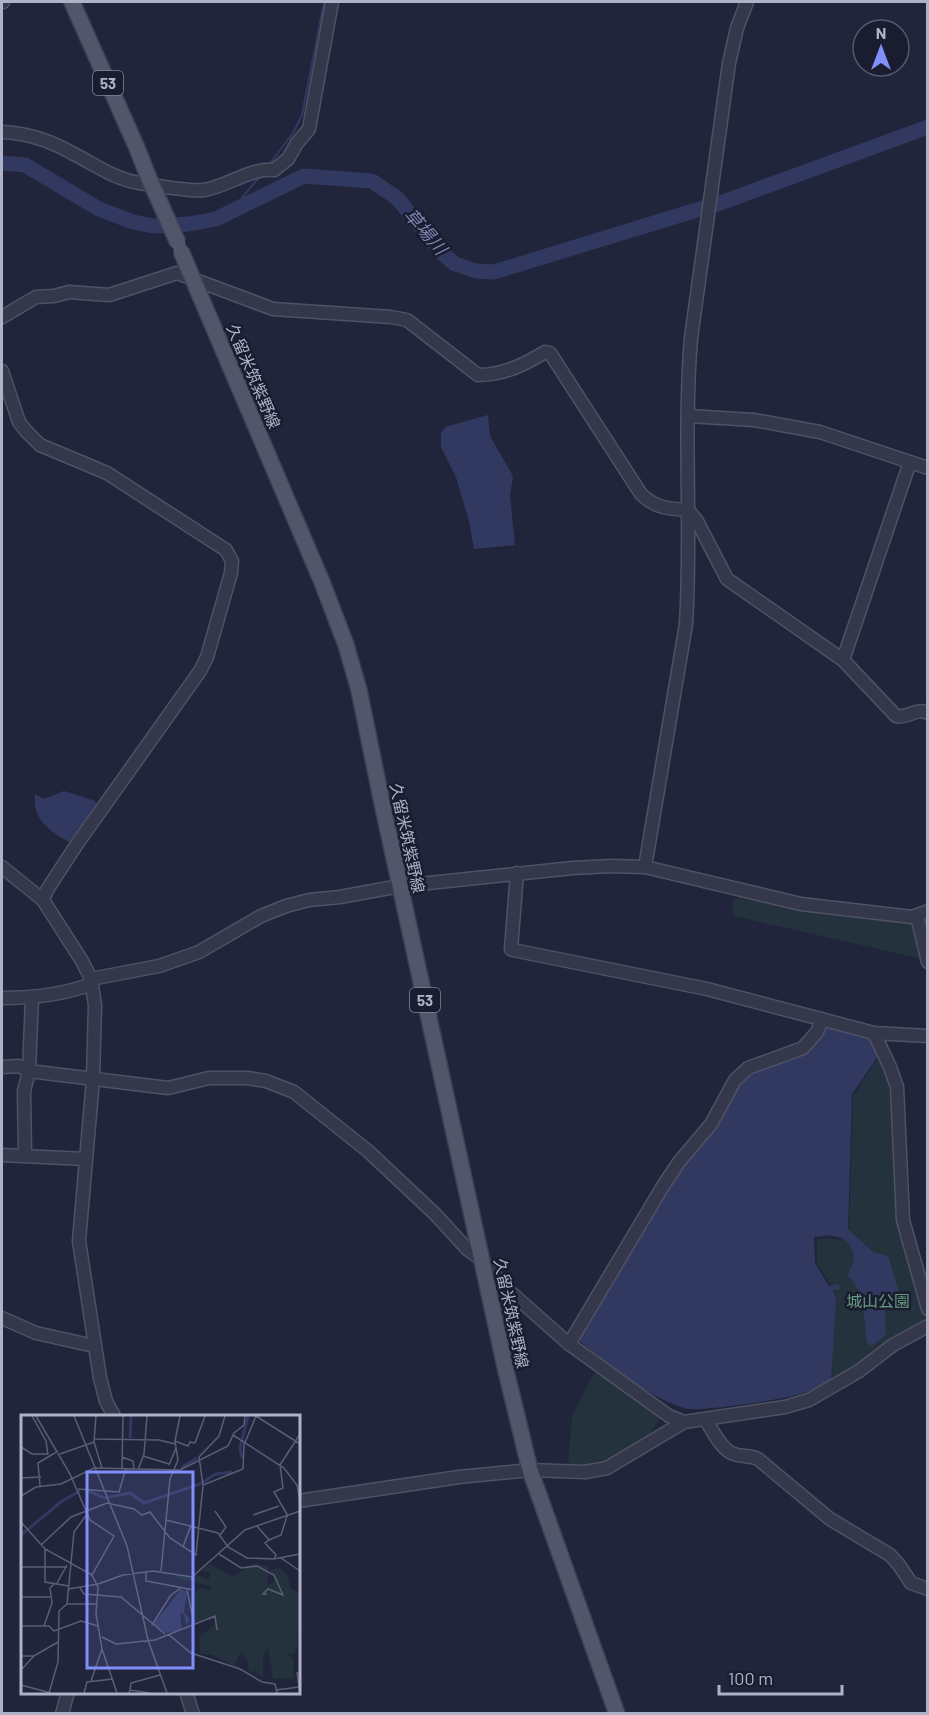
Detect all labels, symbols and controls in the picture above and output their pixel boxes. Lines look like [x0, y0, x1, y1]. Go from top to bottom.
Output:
north arrow [851, 18, 911, 78]
text: N [876, 23, 886, 42]
road number: 53 [93, 71, 123, 95]
water label: 草場川 [400, 203, 453, 260]
street label: 久留米筑紫野線 [223, 321, 285, 431]
street label: 久留米筑紫野線 [387, 781, 429, 895]
road number: 53 [410, 988, 440, 1012]
street label: 久留米筑紫野線 [491, 1256, 533, 1370]
park label: 城山公園 [846, 1291, 910, 1310]
inset map [21, 1415, 300, 1694]
scale bar [719, 1658, 842, 1696]
text: 100 m [728, 1667, 773, 1689]

